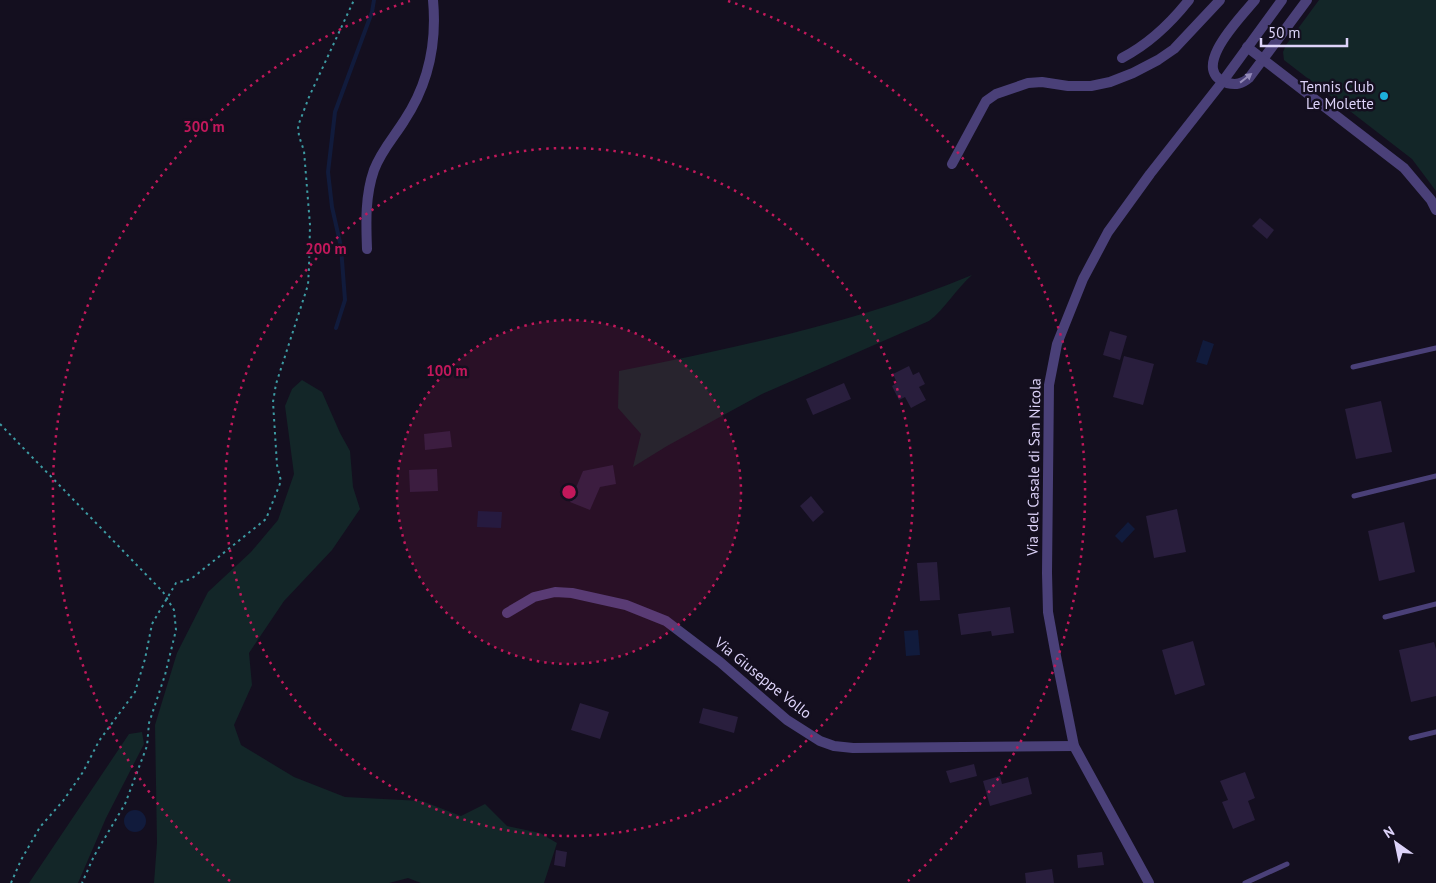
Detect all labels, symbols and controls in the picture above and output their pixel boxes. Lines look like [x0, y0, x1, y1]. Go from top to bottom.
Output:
scale bar [1261, 15, 1347, 47]
text: 50 m [1268, 23, 1301, 42]
one-way arrow [1239, 73, 1253, 83]
place label: Tennis Club Le Molette [1300, 77, 1374, 113]
marker: Tennis Club Le Molette [1378, 90, 1390, 102]
text: 300 m [183, 117, 225, 136]
text: 200 m [305, 239, 347, 258]
text: 100 m [426, 361, 468, 380]
street label: Via del Casale di San Nicola [1022, 378, 1045, 557]
centre of rings [560, 483, 578, 501]
street label: Via Giuseppe Vollo [710, 632, 816, 722]
north arrow [1371, 818, 1421, 868]
text: N [1380, 822, 1398, 842]

